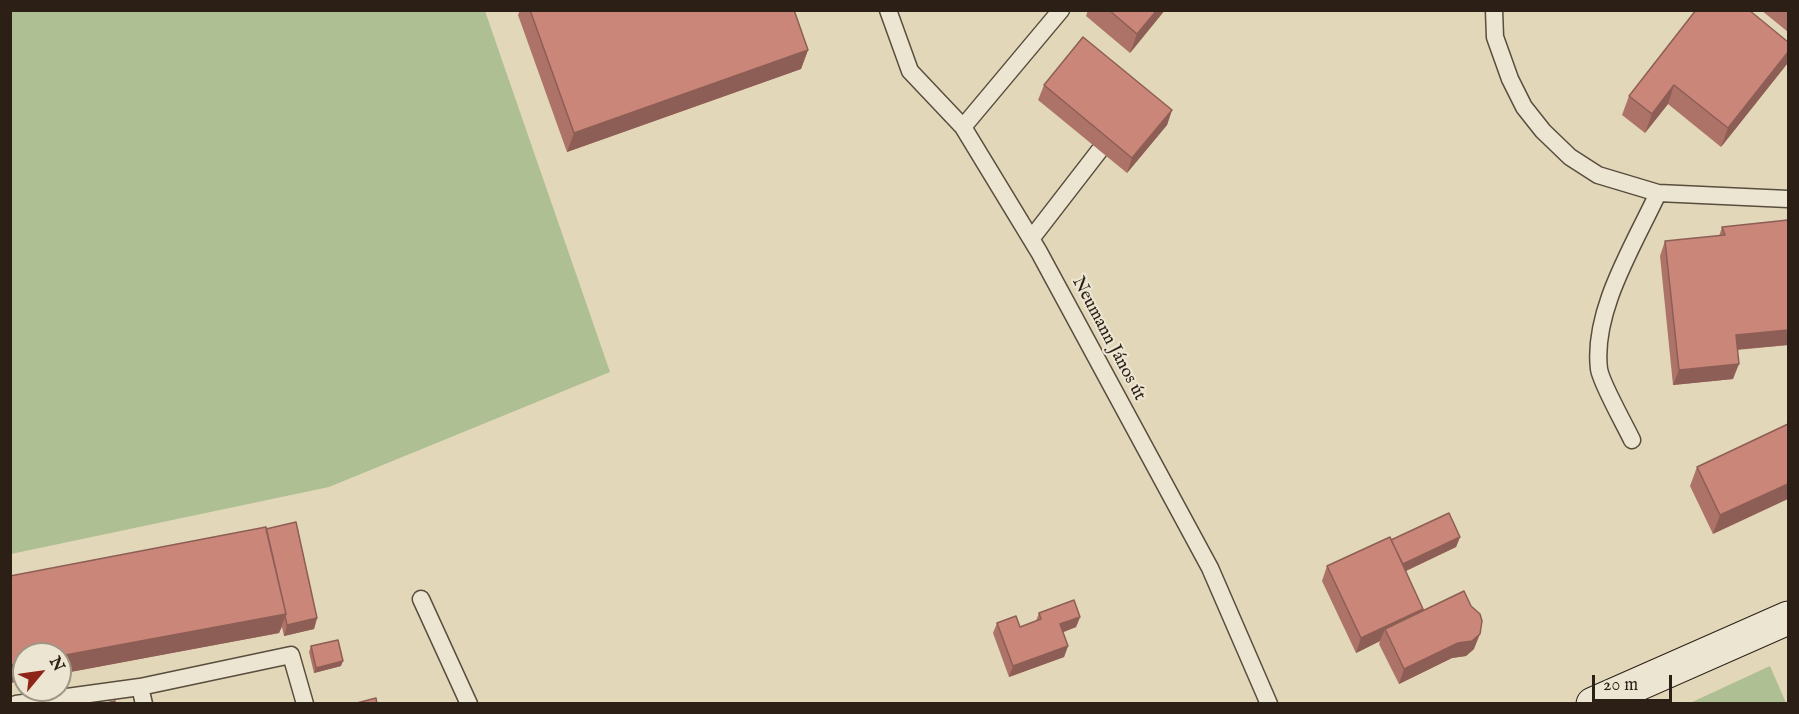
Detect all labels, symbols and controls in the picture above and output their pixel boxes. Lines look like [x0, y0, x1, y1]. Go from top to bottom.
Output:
street label: Neumann János út [1066, 273, 1150, 405]
north arrow [12, 642, 72, 702]
text: N [44, 653, 68, 675]
scale bar [1595, 663, 1674, 701]
text: 20 m [1603, 674, 1638, 697]

